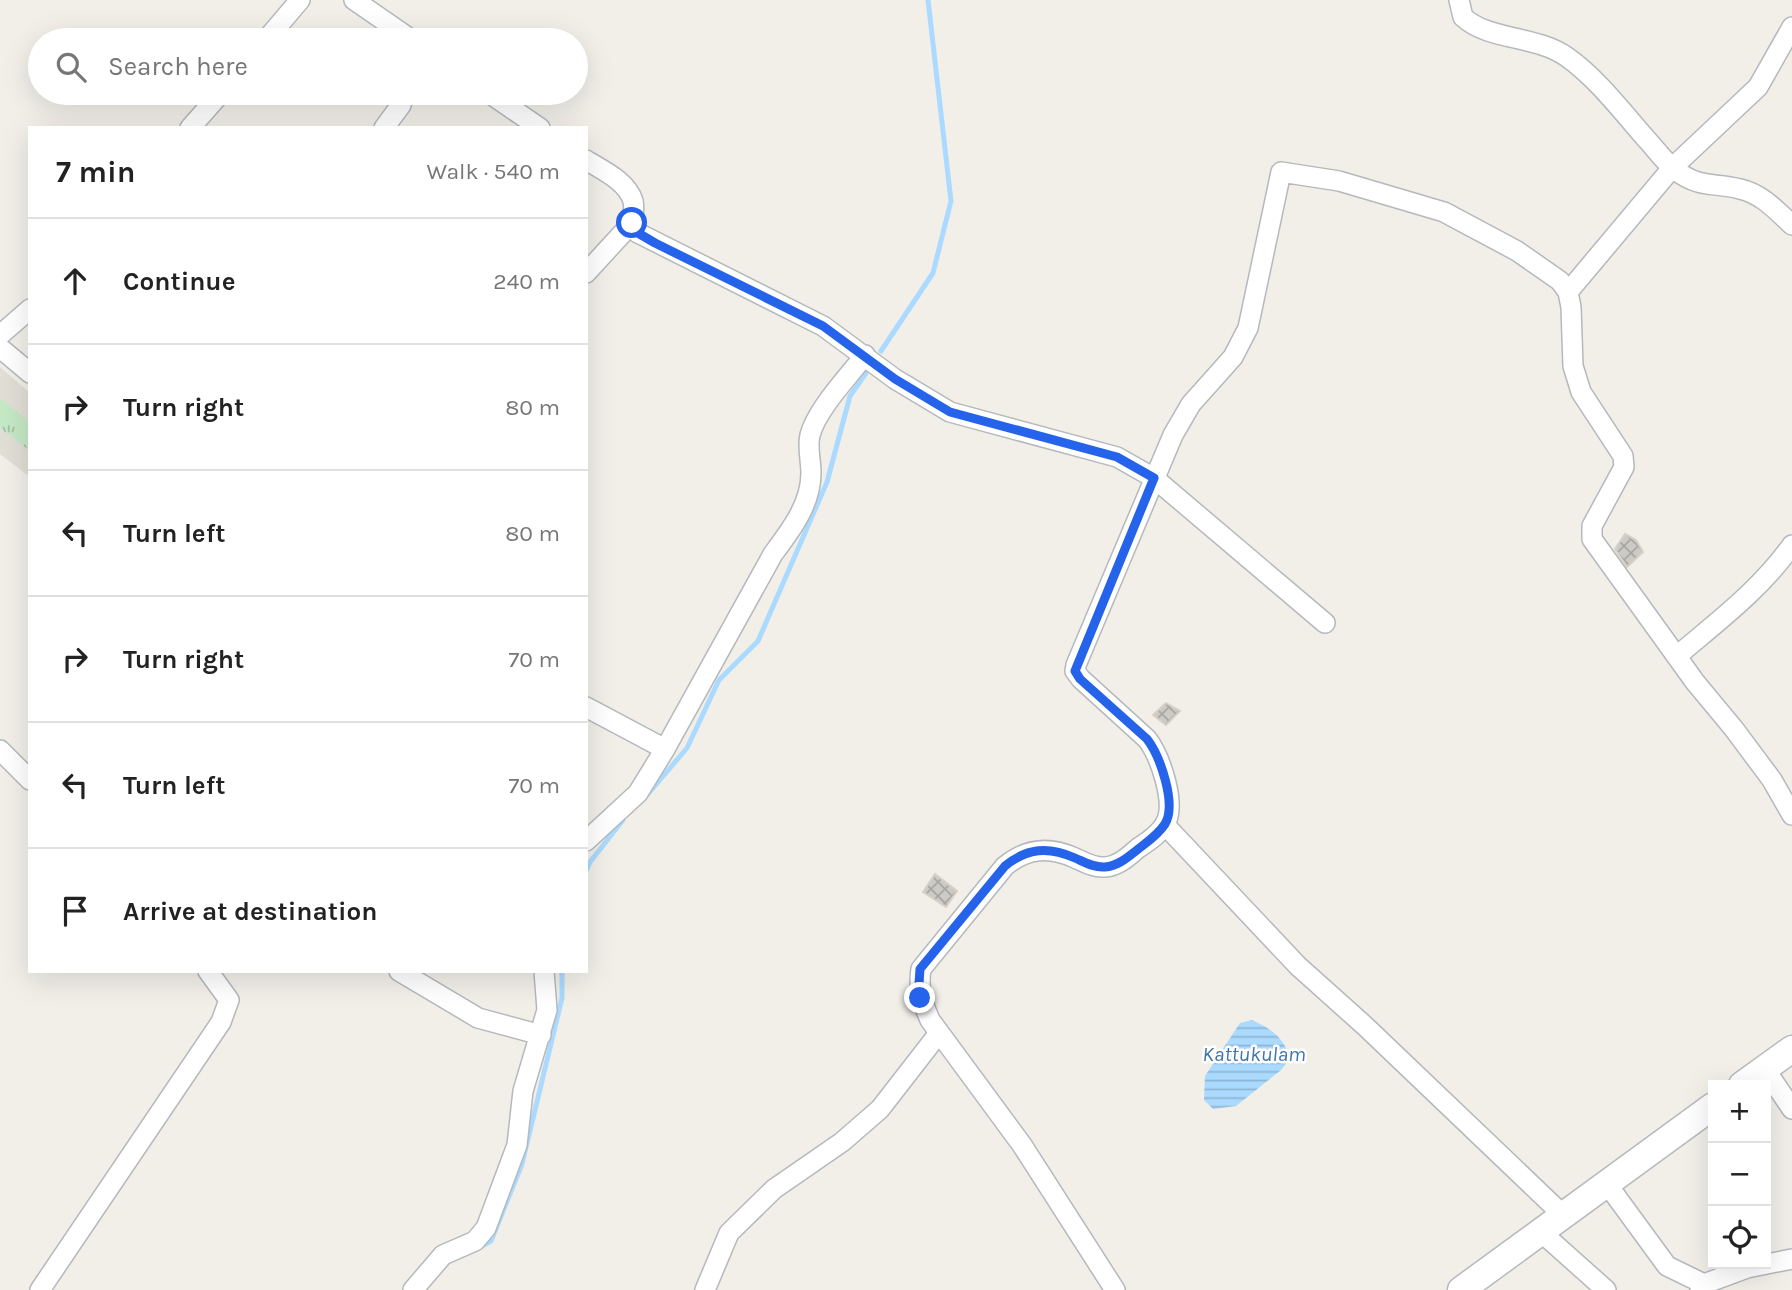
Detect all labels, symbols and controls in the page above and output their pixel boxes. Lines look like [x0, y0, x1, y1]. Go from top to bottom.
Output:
search box [28, 28, 588, 105]
icon: search [52, 48, 90, 86]
text: Search here [108, 51, 248, 82]
text: 7 min [56, 154, 136, 190]
text: Walk · 540 m [427, 158, 560, 185]
route start [616, 207, 647, 238]
icon: ahead [56, 262, 94, 300]
text: Continue [123, 266, 235, 297]
text: 240 m [493, 268, 560, 295]
icon: right [56, 388, 94, 426]
text: Turn right [123, 392, 244, 423]
text: 80 m [505, 394, 560, 421]
icon: left [56, 514, 94, 552]
text: Turn left [123, 518, 225, 549]
text: 80 m [505, 520, 560, 547]
icon: right [56, 640, 94, 678]
text: Turn right [123, 644, 244, 675]
text: 70 m [509, 646, 560, 673]
icon: left [56, 766, 94, 804]
text: Turn left [123, 770, 225, 801]
text: 70 m [509, 772, 560, 799]
icon: arrive [56, 892, 94, 930]
text: Arrive at destination [123, 896, 377, 927]
route end [904, 982, 935, 1013]
water label: Kattukulam [1202, 1042, 1306, 1066]
map controls [1708, 1080, 1771, 1269]
button: + [1708, 1080, 1771, 1143]
button: − [1708, 1143, 1771, 1206]
button: locate [1708, 1206, 1771, 1269]

